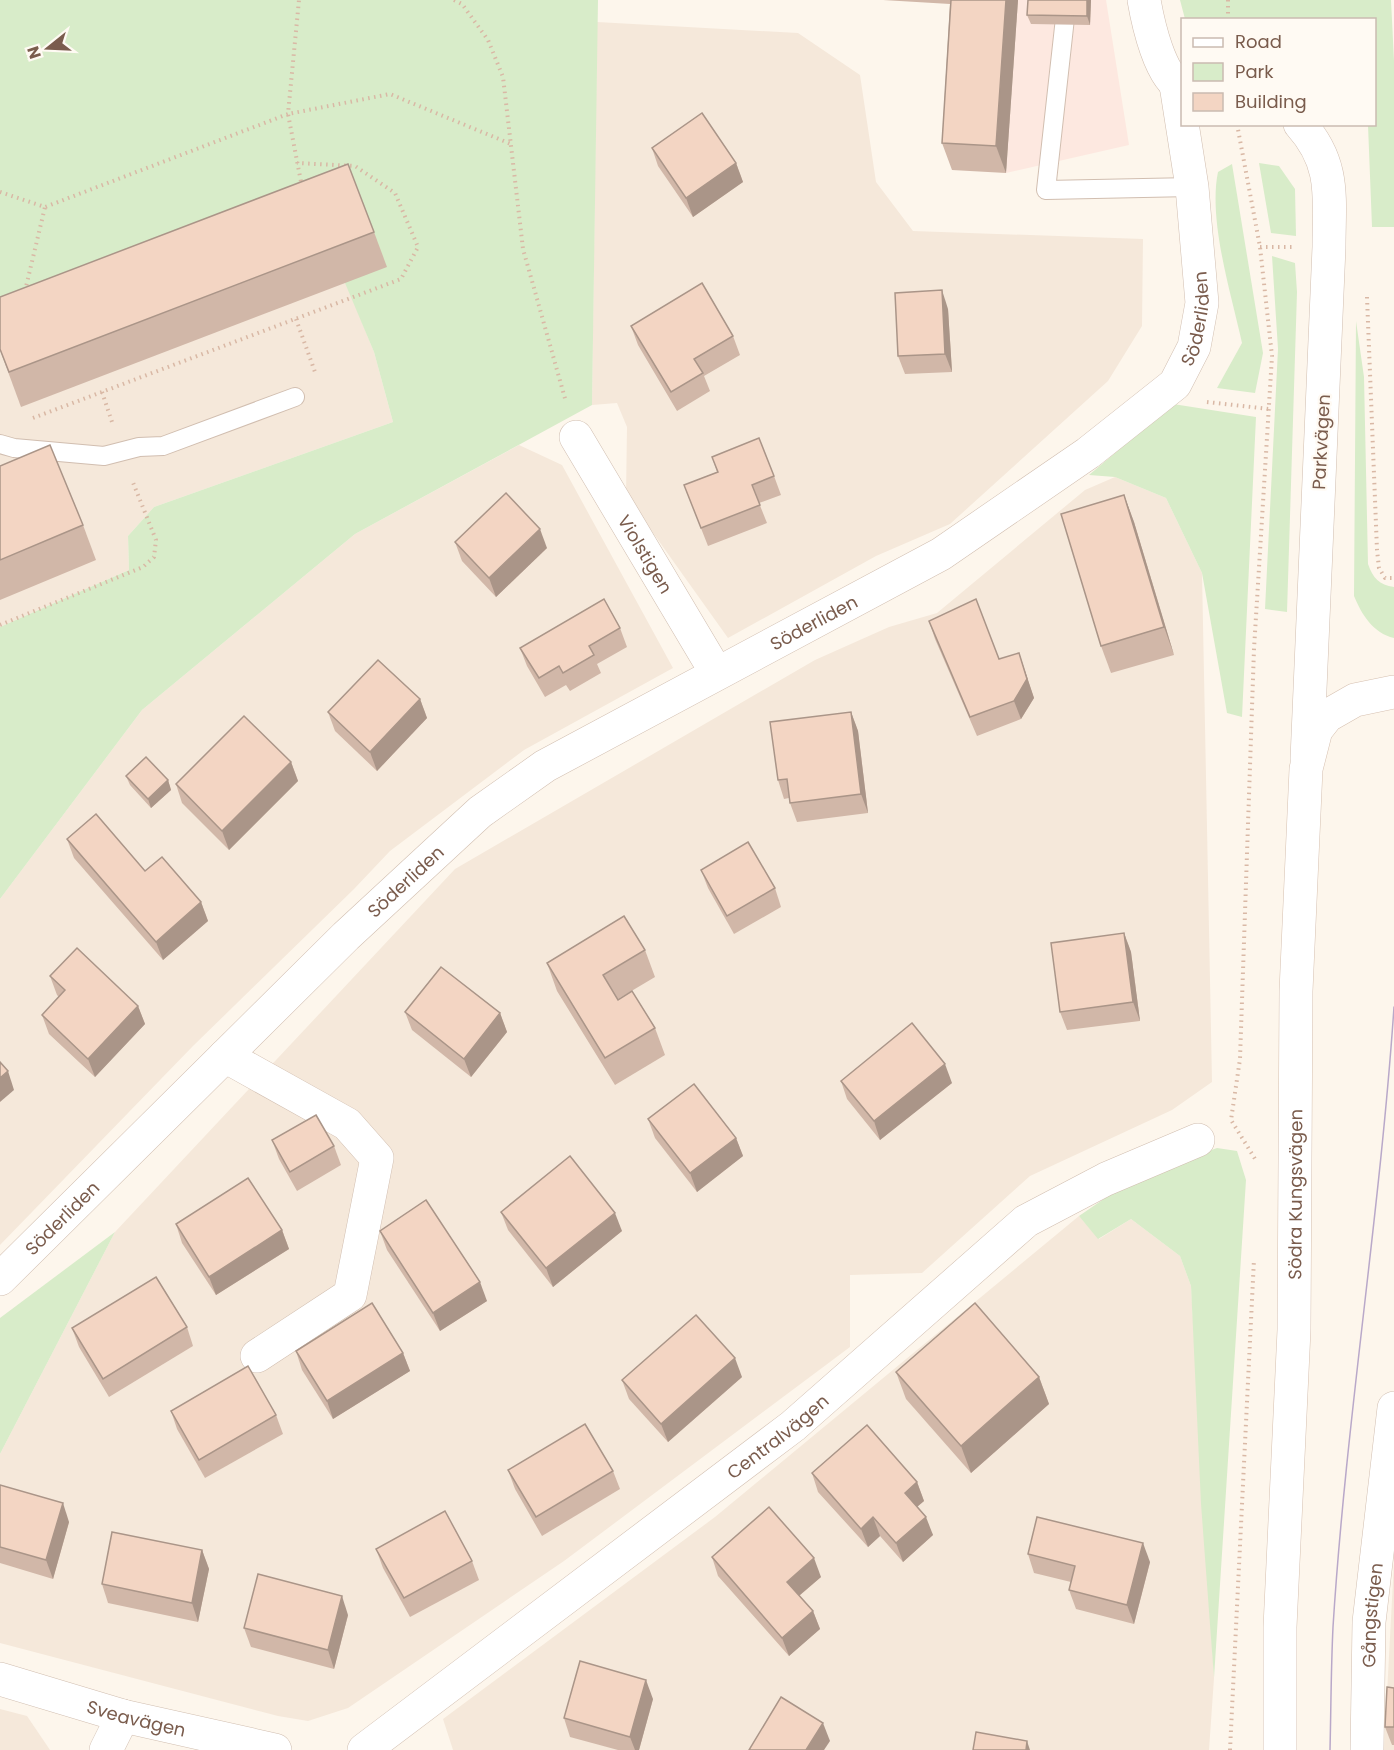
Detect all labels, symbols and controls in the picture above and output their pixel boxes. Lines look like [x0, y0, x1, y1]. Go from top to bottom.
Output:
north arrow [18, 18, 78, 78]
legend [1181, 18, 1376, 126]
text: Road [1235, 29, 1282, 54]
text: N [21, 43, 47, 62]
text: Park [1235, 59, 1274, 84]
text: Building [1235, 89, 1307, 114]
street label: Söderliden [1174, 270, 1215, 370]
street label: Parkvägen [1306, 394, 1336, 490]
street label: Violstigen [612, 510, 679, 598]
street label: Söderliden [765, 589, 862, 656]
street label: Söderliden [362, 839, 449, 923]
street label: Södra Kungsvägen [1282, 1109, 1308, 1280]
street label: Söderliden [19, 1175, 105, 1260]
street label: Centralvägen [721, 1388, 834, 1484]
street label: Gångstigen [1356, 1561, 1388, 1668]
street label: Sveavägen [84, 1693, 188, 1742]

